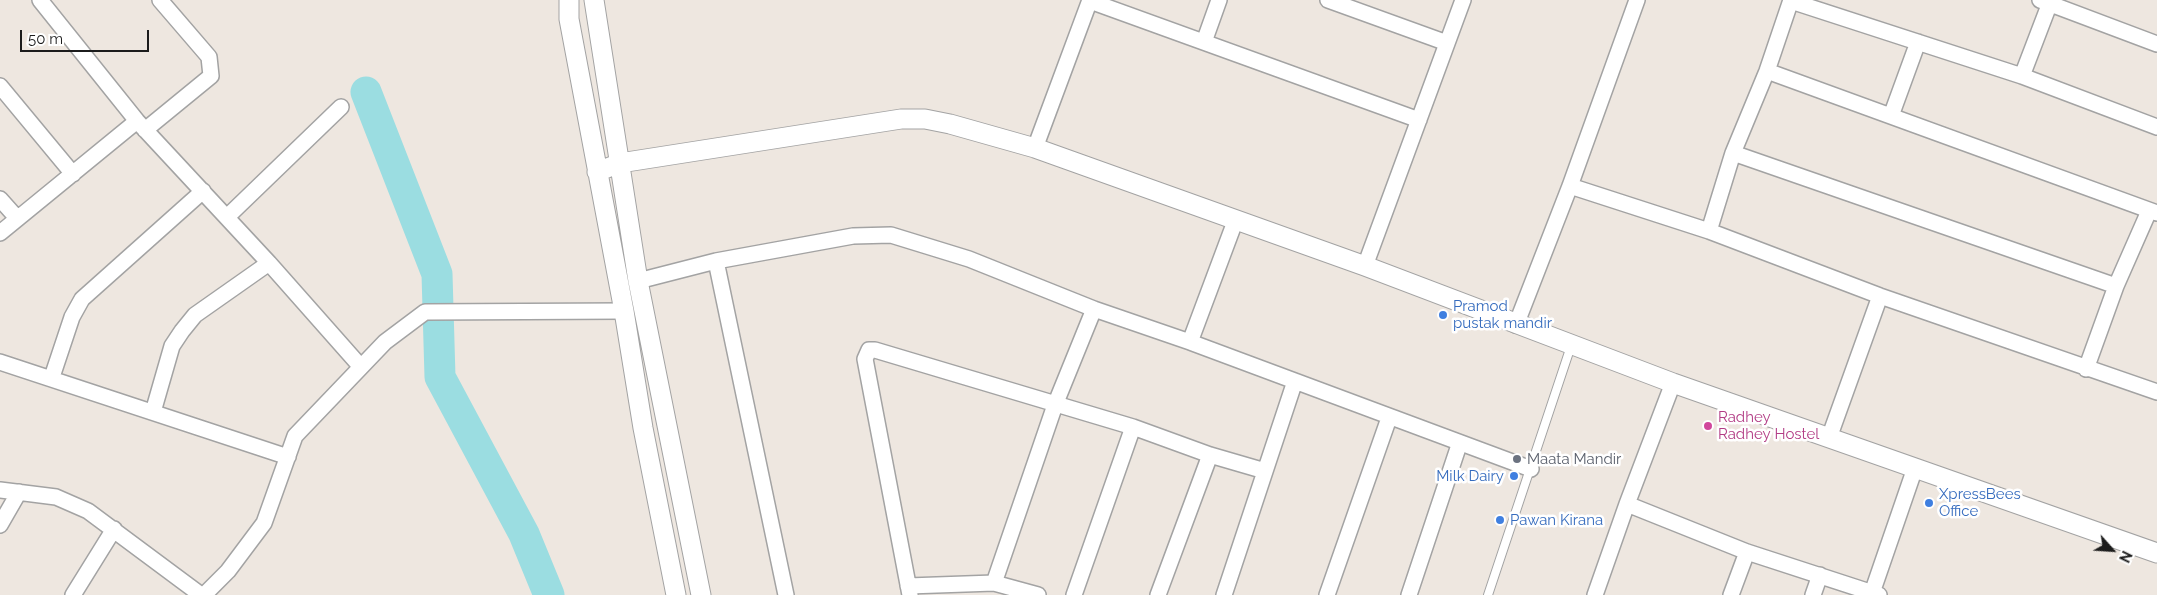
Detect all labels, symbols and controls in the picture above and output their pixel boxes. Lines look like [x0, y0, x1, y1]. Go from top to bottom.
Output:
scale bar [22, 20, 151, 52]
text: 50 m [28, 30, 63, 48]
place label: Pramod pustak mandir [1453, 297, 1552, 332]
marker: Pramod pustak mandir [1437, 309, 1449, 321]
place label: Radhey Radhey Hostel [1718, 408, 1819, 443]
marker: Radhey Radhey Hostel [1702, 420, 1714, 432]
place label: Maata Mandir [1527, 450, 1621, 468]
marker: Maata Mandir [1511, 453, 1523, 465]
place label: Milk Dairy [1436, 467, 1504, 485]
marker: Milk Dairy [1508, 470, 1520, 482]
place label: XpressBees Office [1939, 485, 2021, 520]
marker: XpressBees Office [1923, 497, 1935, 509]
place label: Pawan Kirana [1510, 511, 1603, 529]
marker: Pawan Kirana [1494, 514, 1506, 526]
north arrow [2087, 525, 2137, 575]
text: N [2116, 548, 2135, 565]

